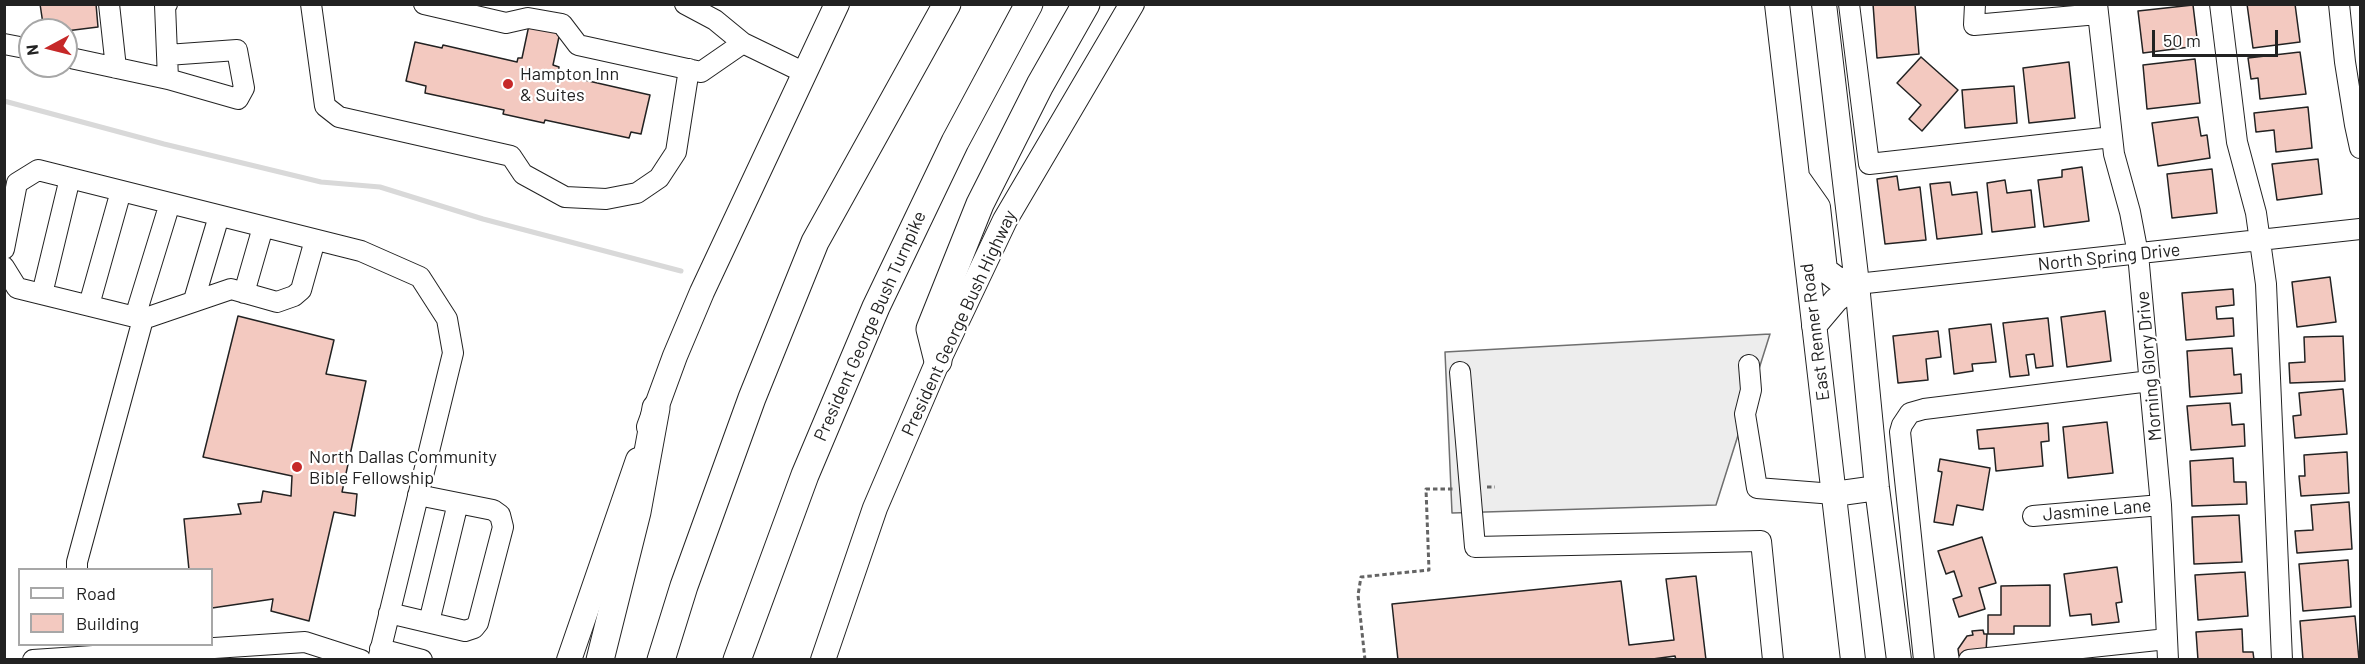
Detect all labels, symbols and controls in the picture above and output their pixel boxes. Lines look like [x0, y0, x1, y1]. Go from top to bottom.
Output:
north arrow [18, 18, 78, 78]
scale bar [2155, 18, 2281, 56]
text: 50 m [2163, 29, 2201, 51]
text: N [22, 44, 42, 56]
place label: Hampton Inn & Suites [520, 63, 619, 106]
marker: Hampton Inn & Suites [501, 77, 515, 91]
street label: President George Bush Highway [897, 207, 1021, 439]
street label: President George Bush Turnpike [809, 208, 931, 444]
street label: North Spring Drive [2037, 239, 2181, 275]
street label: East Renner Road [1796, 262, 1834, 402]
street label: Morning Glory Drive [2132, 290, 2166, 442]
place label: North Dallas Community Bible Fellowship [309, 446, 497, 488]
marker: North Dallas Community Bible Fellowship [290, 460, 304, 474]
street label: Jasmine Lane [2042, 494, 2152, 526]
legend [18, 568, 213, 646]
text: Road [76, 582, 116, 604]
text: Building [76, 612, 139, 634]

